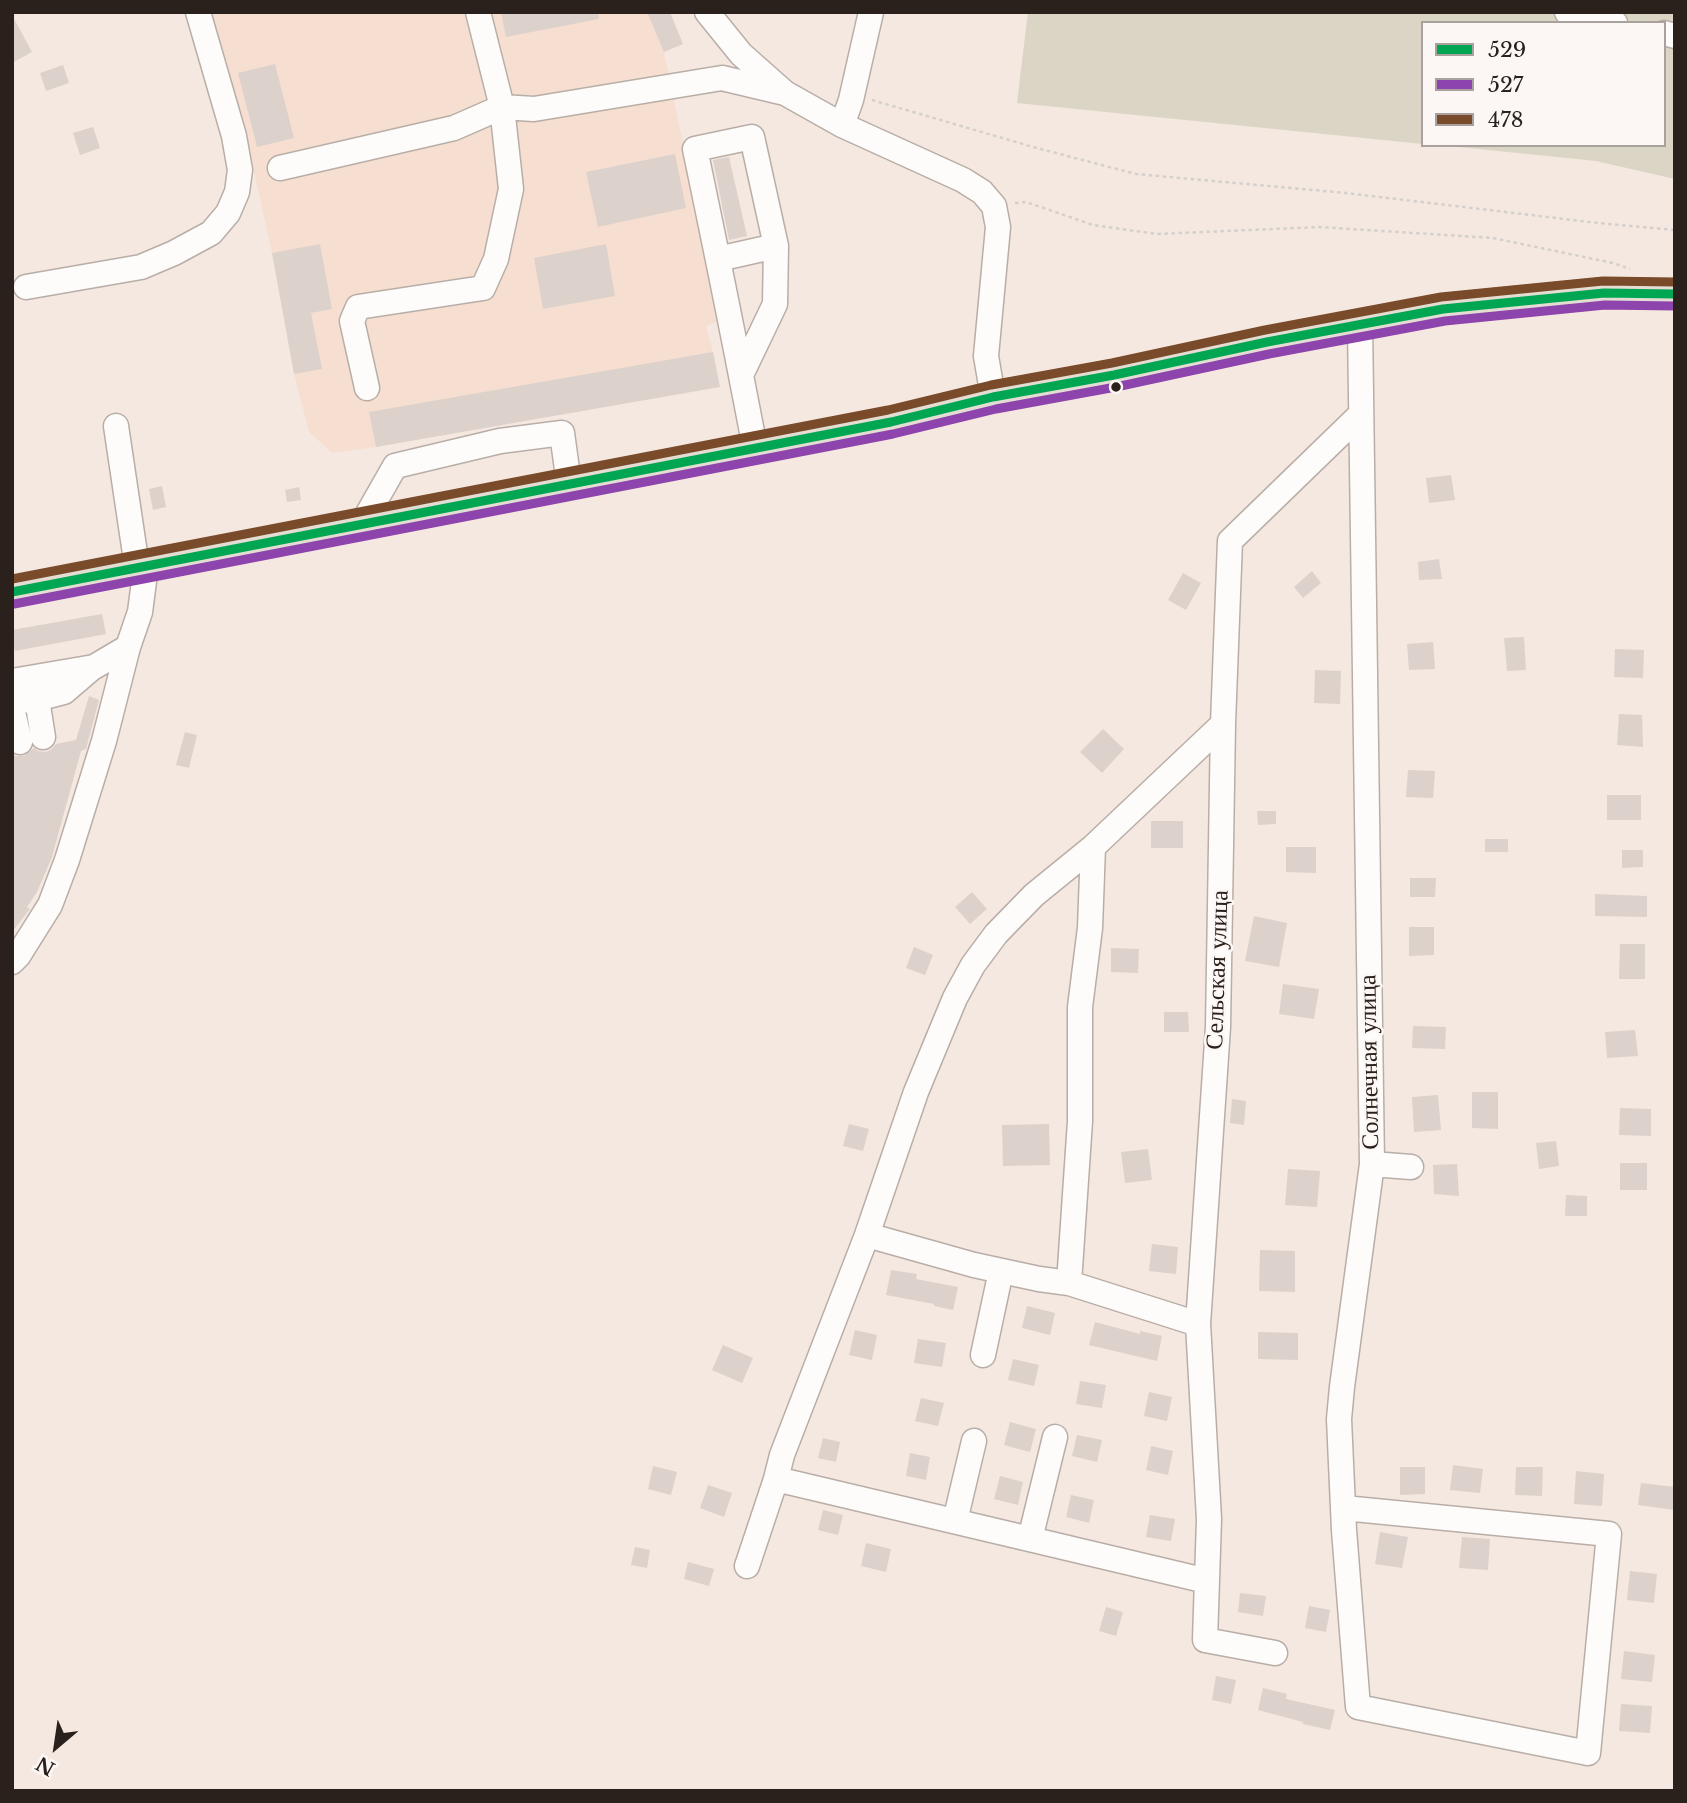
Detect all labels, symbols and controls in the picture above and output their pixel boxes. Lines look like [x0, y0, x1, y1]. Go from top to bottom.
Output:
legend [1421, 21, 1666, 147]
text: 529 [1488, 37, 1526, 63]
text: 527 [1488, 72, 1523, 98]
text: 478 [1488, 107, 1524, 133]
unlabelled marker [1109, 380, 1123, 394]
street label: Сельская улица [1201, 890, 1235, 1050]
street label: Солнечная улица [1354, 974, 1386, 1150]
north arrow [21, 1712, 91, 1782]
text: N [32, 1751, 59, 1780]

